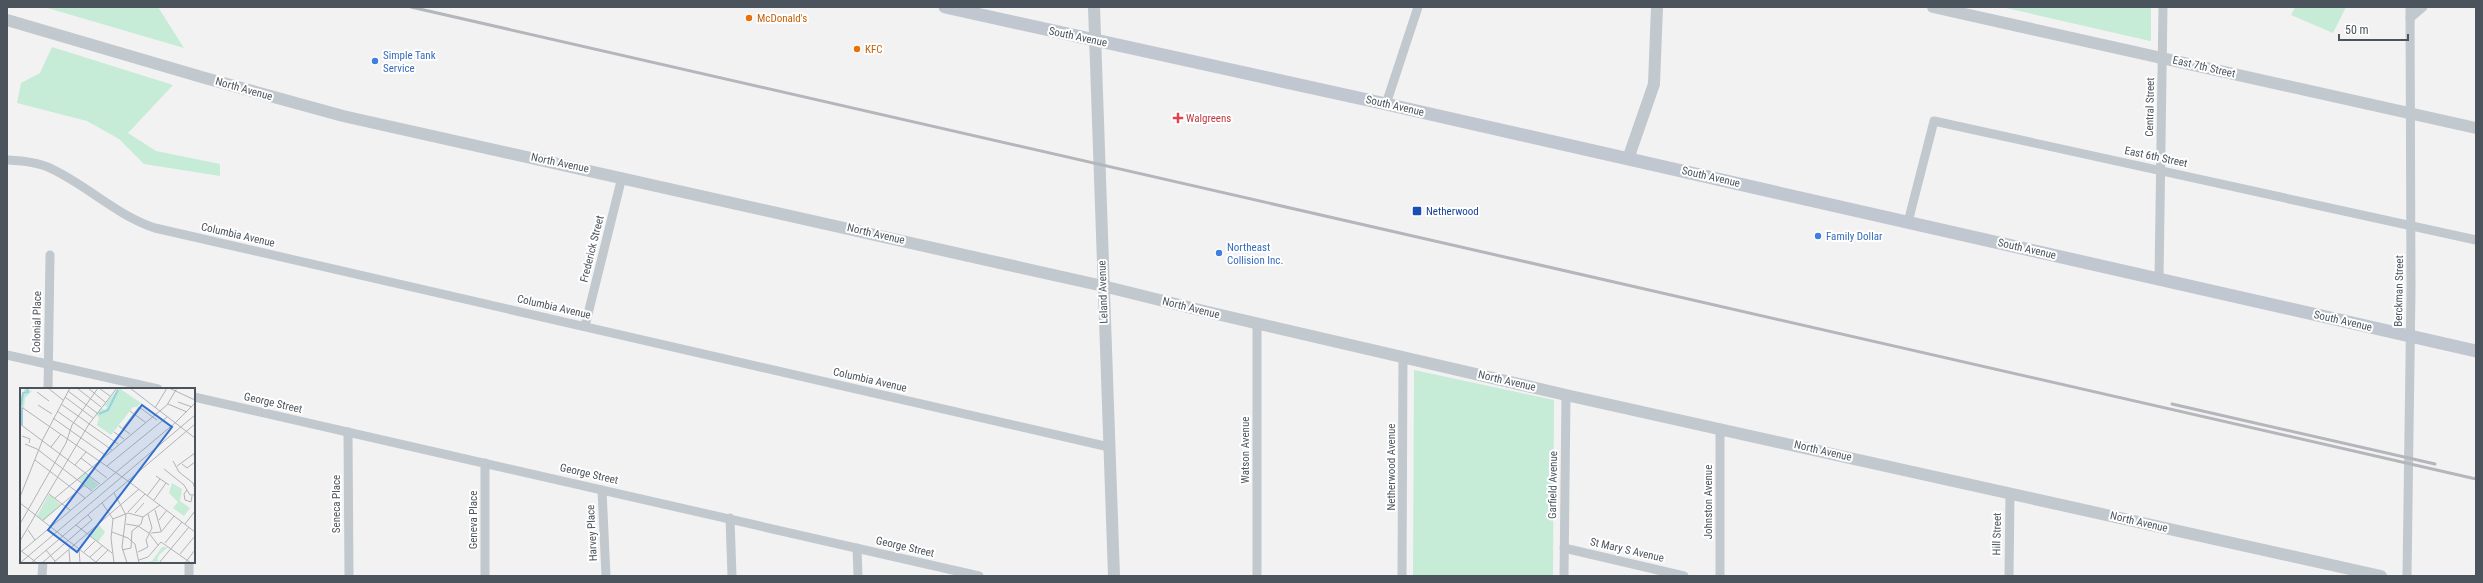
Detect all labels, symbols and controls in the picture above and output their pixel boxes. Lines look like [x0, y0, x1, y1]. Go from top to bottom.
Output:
place label: McDonald's [757, 12, 807, 25]
marker: McDonald's [744, 13, 754, 23]
scale bar [2339, 16, 2408, 42]
text: 50 m [2345, 23, 2369, 37]
street label: South Avenue [1048, 24, 1108, 50]
place label: KFC [865, 43, 883, 56]
marker: KFC [852, 44, 862, 54]
place label: Simple Tank Service [383, 49, 436, 75]
street label: East 7th Street [2171, 53, 2237, 81]
marker: Simple Tank Service [370, 56, 380, 66]
street label: North Avenue [214, 75, 274, 103]
street label: Central Street [2143, 77, 2157, 137]
street label: South Avenue [1365, 93, 1425, 119]
place label: Walgreens [1186, 112, 1231, 125]
marker: Walgreens [1173, 113, 1183, 123]
street label: East 6th Street [2123, 144, 2189, 170]
street label: North Avenue [530, 151, 590, 175]
street label: South Avenue [1681, 164, 1741, 190]
marker: Netherwood [1411, 205, 1423, 217]
place label: Netherwood [1426, 205, 1479, 218]
street label: Frederick Street [577, 214, 607, 284]
street label: Columbia Avenue [200, 220, 276, 250]
street label: North Avenue [846, 221, 906, 247]
place label: Family Dollar [1826, 230, 1883, 243]
marker: Family Dollar [1813, 231, 1823, 241]
street label: South Avenue [1997, 236, 2057, 262]
place label: Northeast Collision Inc. [1227, 241, 1283, 267]
marker: Northeast Collision Inc. [1214, 248, 1224, 258]
street label: Berckman Street [2392, 255, 2406, 327]
street label: Leland Avenue [1095, 260, 1111, 324]
street label: Colonial Place [30, 291, 44, 353]
street label: Columbia Avenue [516, 292, 592, 322]
street label: North Avenue [1161, 295, 1221, 321]
street label: South Avenue [2313, 308, 2373, 334]
street label: Columbia Avenue [832, 365, 908, 395]
street label: North Avenue [1477, 368, 1537, 394]
inset map [20, 388, 195, 563]
street label: George Street [243, 390, 303, 416]
street label: Watson Avenue [1239, 417, 1252, 483]
street label: Netherwood Avenue [1385, 424, 1398, 510]
street label: North Avenue [1793, 438, 1853, 464]
street label: Garfield Avenue [1546, 451, 1560, 519]
street label: George Street [559, 461, 619, 487]
street label: Johnston Avenue [1702, 465, 1715, 539]
street label: Seneca Place [330, 475, 343, 533]
street label: Geneva Place [467, 491, 480, 549]
street label: Harvey Place [584, 504, 600, 562]
street label: North Avenue [2109, 509, 2169, 535]
street label: Hill Street [1990, 513, 2004, 555]
street label: George Street [875, 534, 935, 560]
street label: St Mary S Avenue [1589, 535, 1665, 565]

